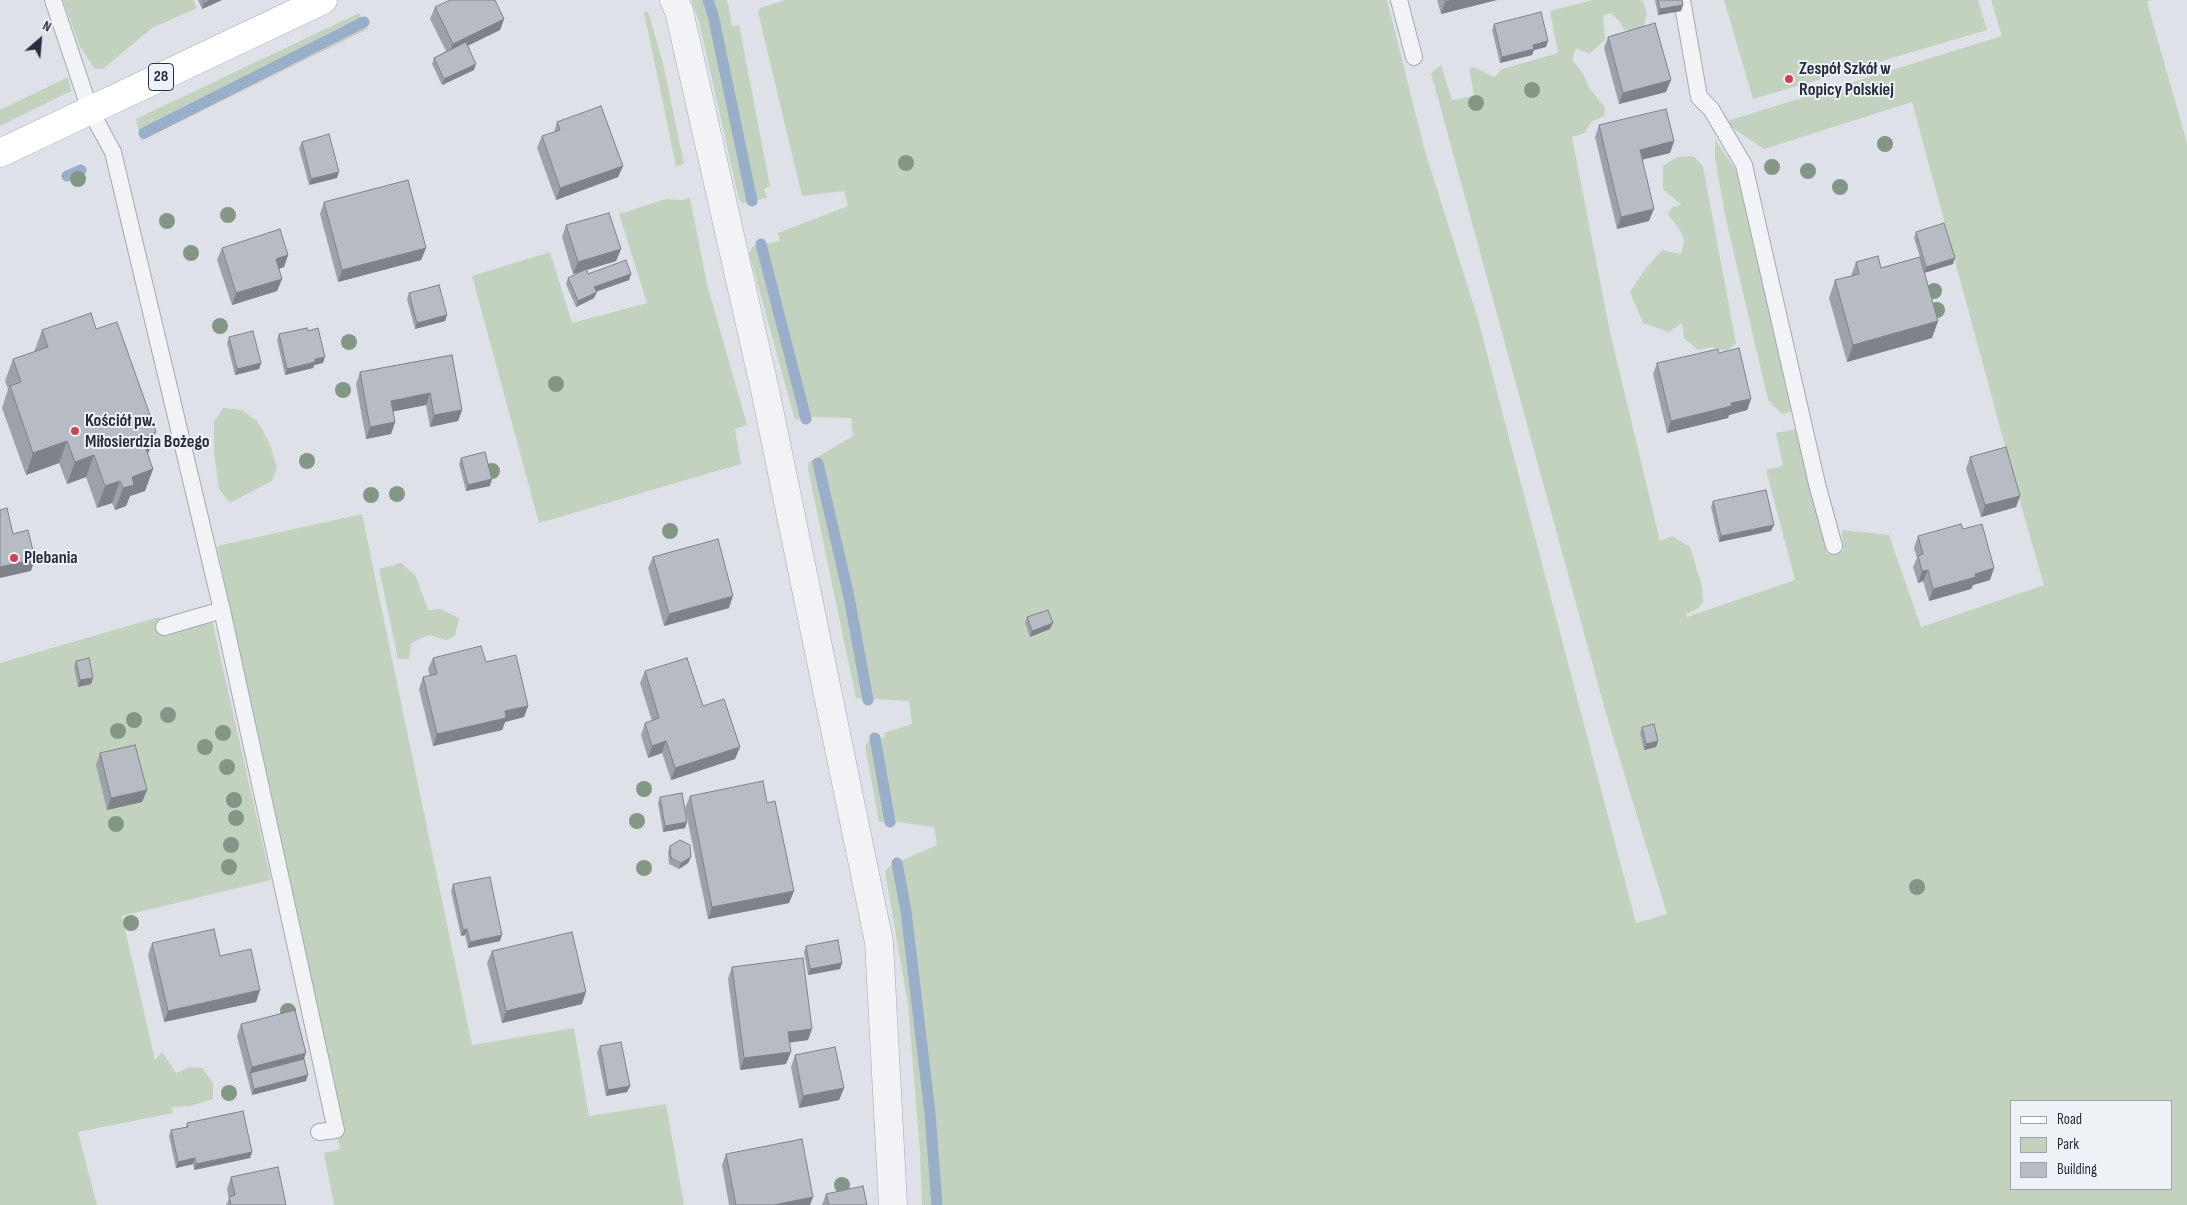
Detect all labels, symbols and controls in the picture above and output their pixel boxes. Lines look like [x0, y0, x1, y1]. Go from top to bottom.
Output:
north arrow [15, 15, 65, 65]
text: N [40, 17, 54, 35]
place label: Zespół Szkół w Ropicy Polskiej [1799, 58, 1894, 100]
road number: 28 [148, 64, 174, 90]
marker: Zespół Szkół w Ropicy Polskiej [1783, 73, 1795, 85]
place label: Kościół pw. Miłosierdzia Bożego [85, 410, 210, 452]
marker: Kościół pw. Miłosierdzia Bożego [69, 425, 81, 437]
place label: Plebania [24, 547, 78, 569]
marker: Plebania [8, 552, 20, 564]
legend [2010, 1100, 2172, 1190]
text: Road [2057, 1110, 2082, 1129]
text: Park [2057, 1135, 2079, 1154]
text: Building [2057, 1160, 2097, 1179]

